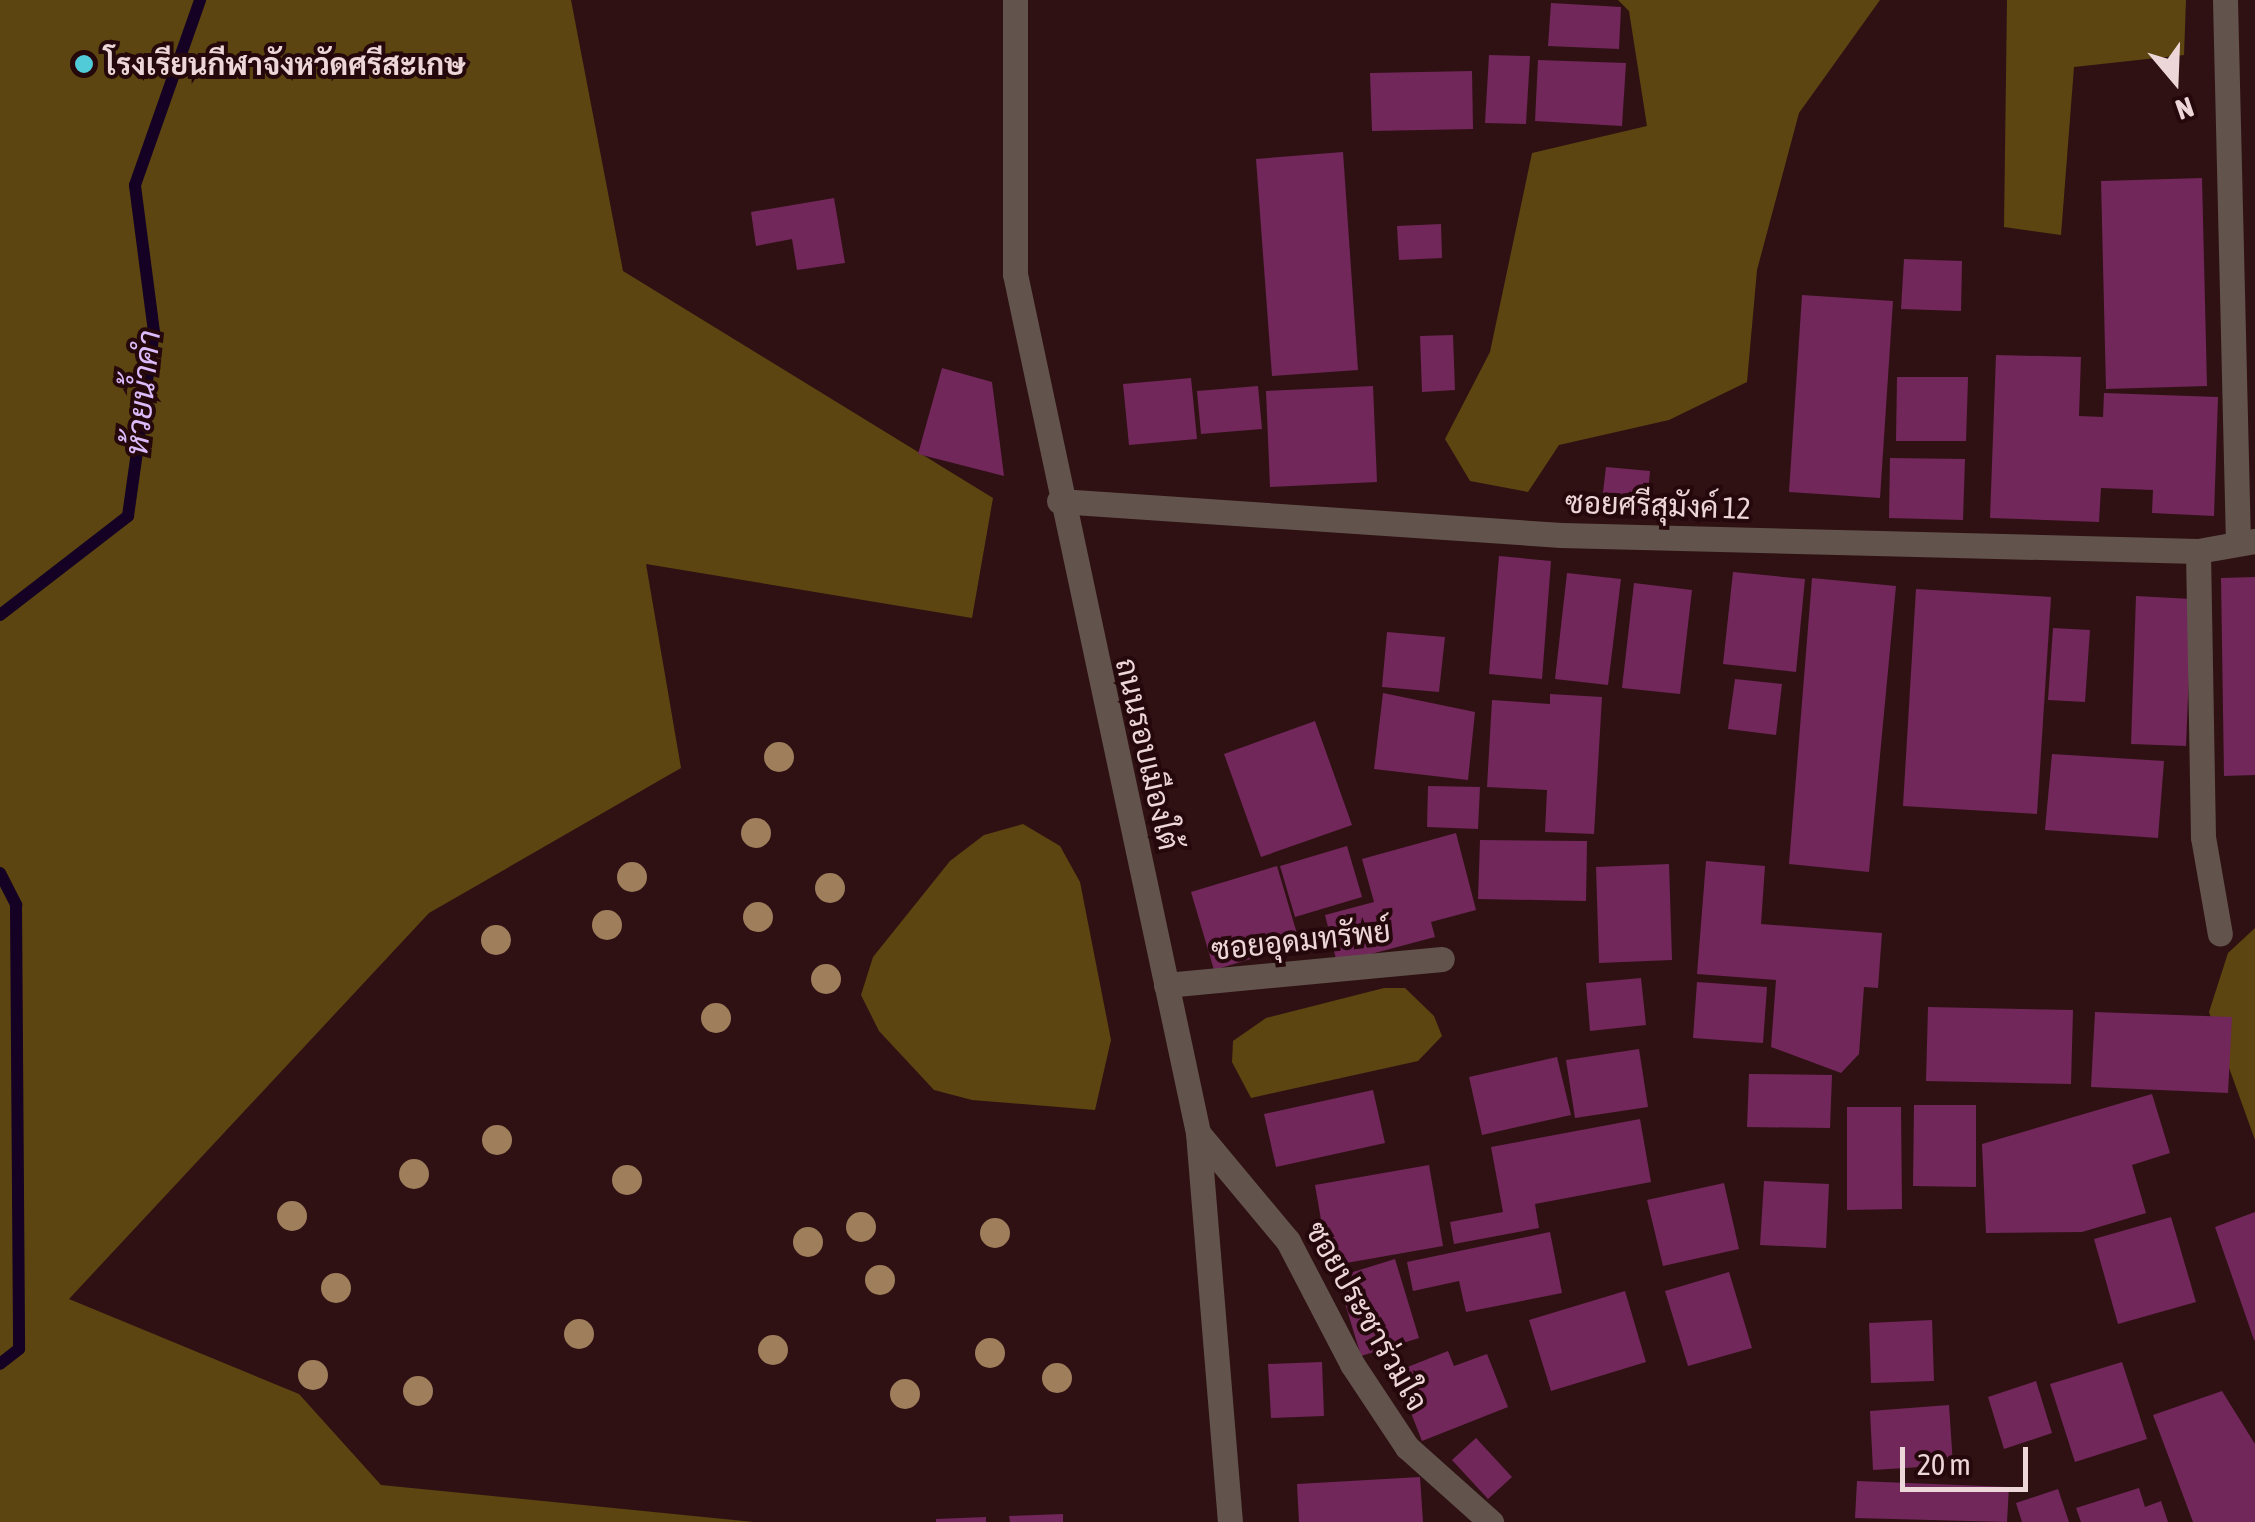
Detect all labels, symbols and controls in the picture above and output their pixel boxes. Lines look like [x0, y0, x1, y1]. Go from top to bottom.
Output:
north arrow [2125, 30, 2225, 130]
place label: โรงเรียนกีฬาจังหวัดศรีสะเกษ [104, 46, 466, 82]
marker: โรงเรียนกีฬาจังหวัดศรีสะเกษ [73, 53, 95, 75]
text: N [2172, 91, 2198, 126]
water label: ห้วยน้ำคำ [117, 328, 169, 458]
street label: ซอยศรีสุมังค์ 12 [1565, 484, 1751, 526]
street label: ถนนรอบเมืองใต้ [1108, 655, 1188, 853]
street label: ซอยอุดมทรัพย์ [1210, 913, 1392, 967]
street label: ซอยประชาร่วมใจ [1298, 1215, 1436, 1417]
scale bar [1905, 1427, 2032, 1489]
text: 20 m [1917, 1447, 1971, 1481]

